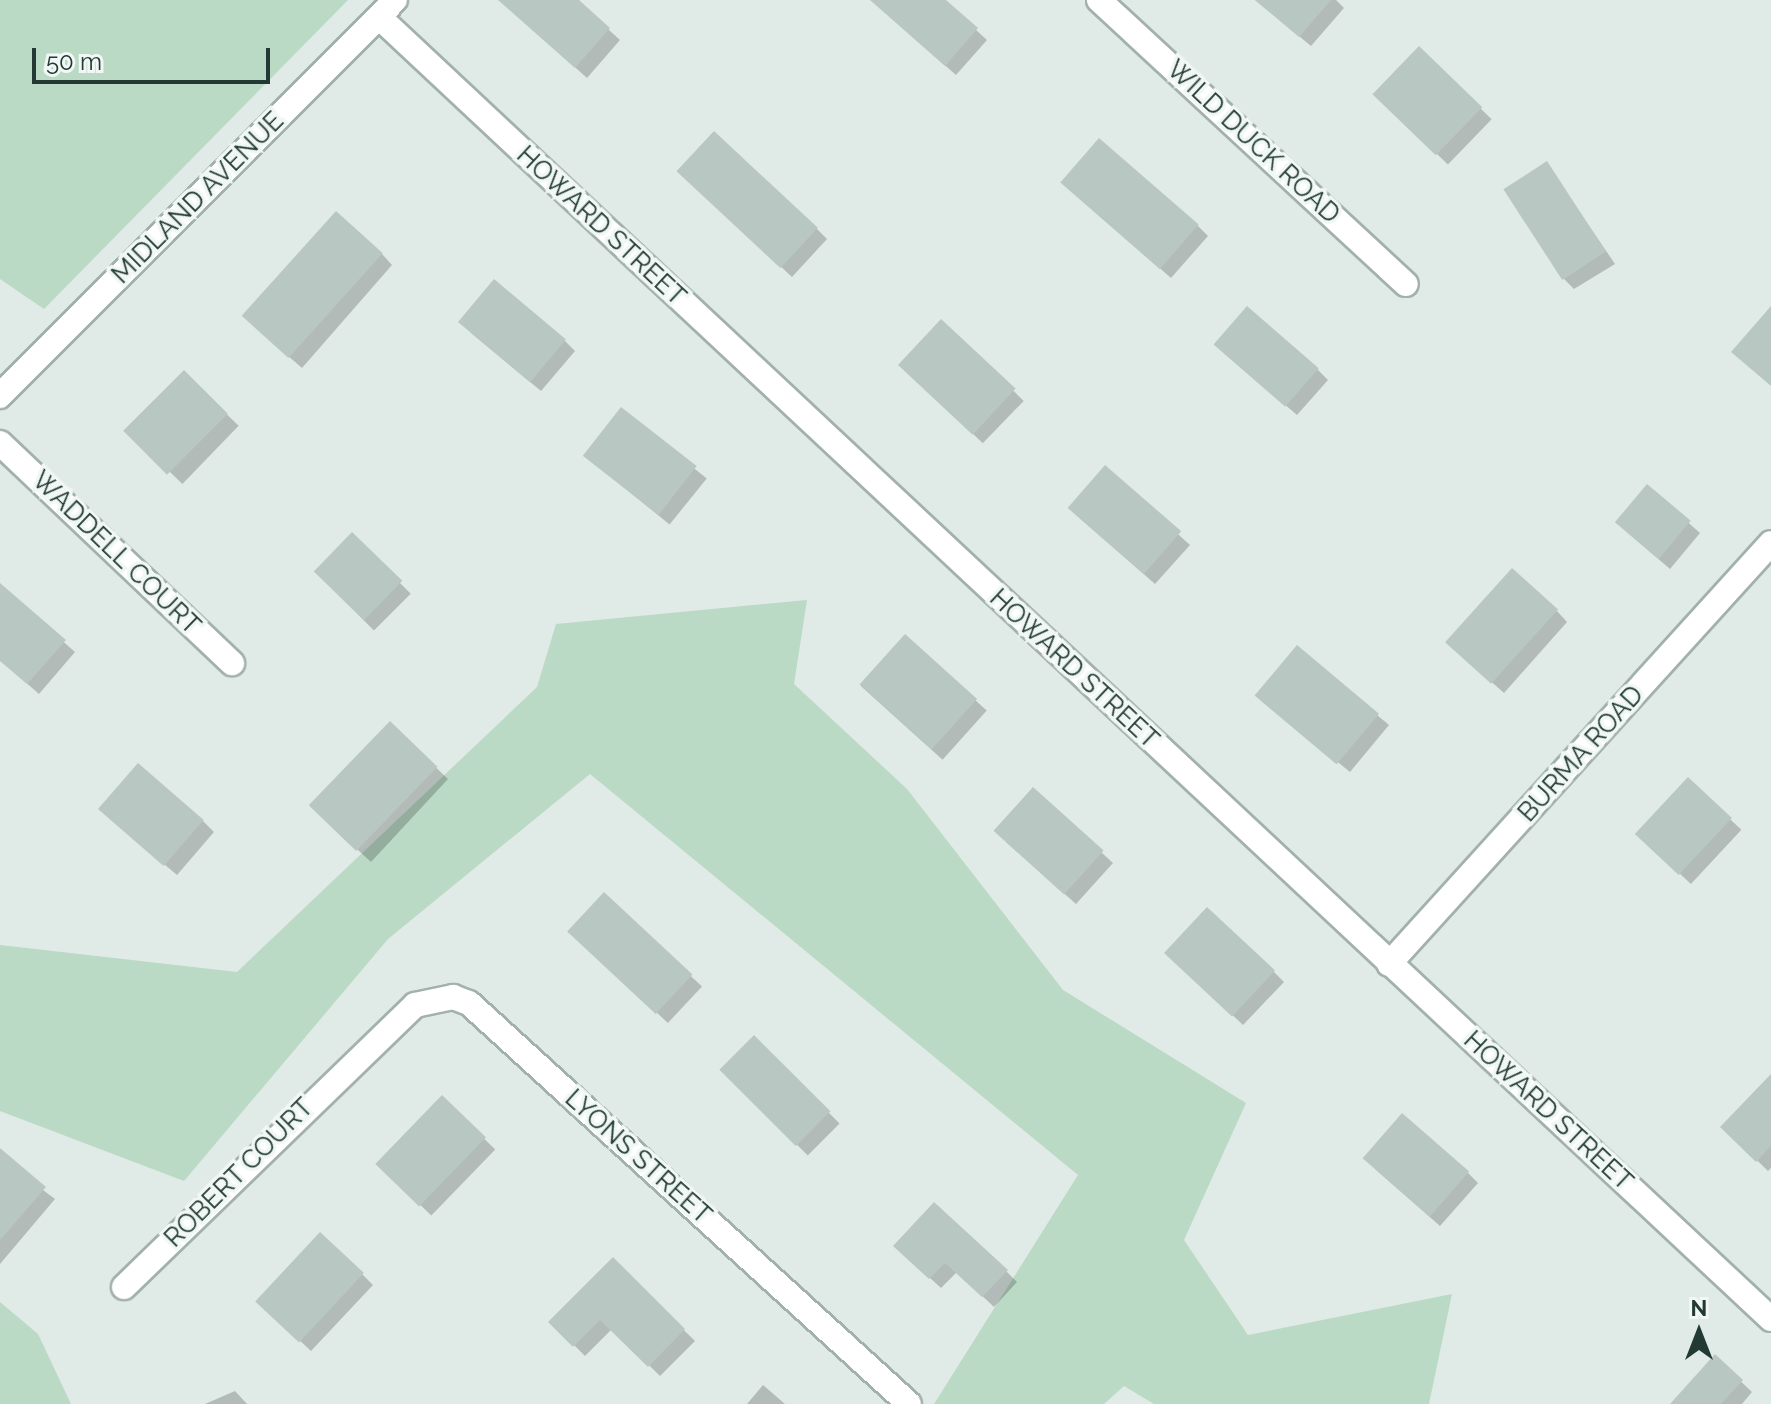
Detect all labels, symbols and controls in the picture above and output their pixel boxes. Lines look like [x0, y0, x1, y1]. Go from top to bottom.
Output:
scale bar [36, 32, 274, 82]
text: 50 m [46, 47, 102, 76]
street label: WILD DUCK ROAD [1160, 54, 1346, 230]
street label: MIDLAND AVENUE [105, 105, 291, 291]
street label: HOWARD STREET [510, 140, 692, 312]
street label: WADDELL COURT [25, 464, 207, 642]
street label: HOWARD STREET [983, 583, 1165, 755]
street label: BURMA ROAD [1512, 679, 1650, 829]
street label: HOWARD STREET [1457, 1025, 1639, 1197]
street label: LYONS STREET [558, 1083, 718, 1231]
street label: ROBERT COURT [158, 1092, 320, 1254]
north arrow [1659, 1292, 1739, 1372]
text: N [1691, 1295, 1707, 1321]

